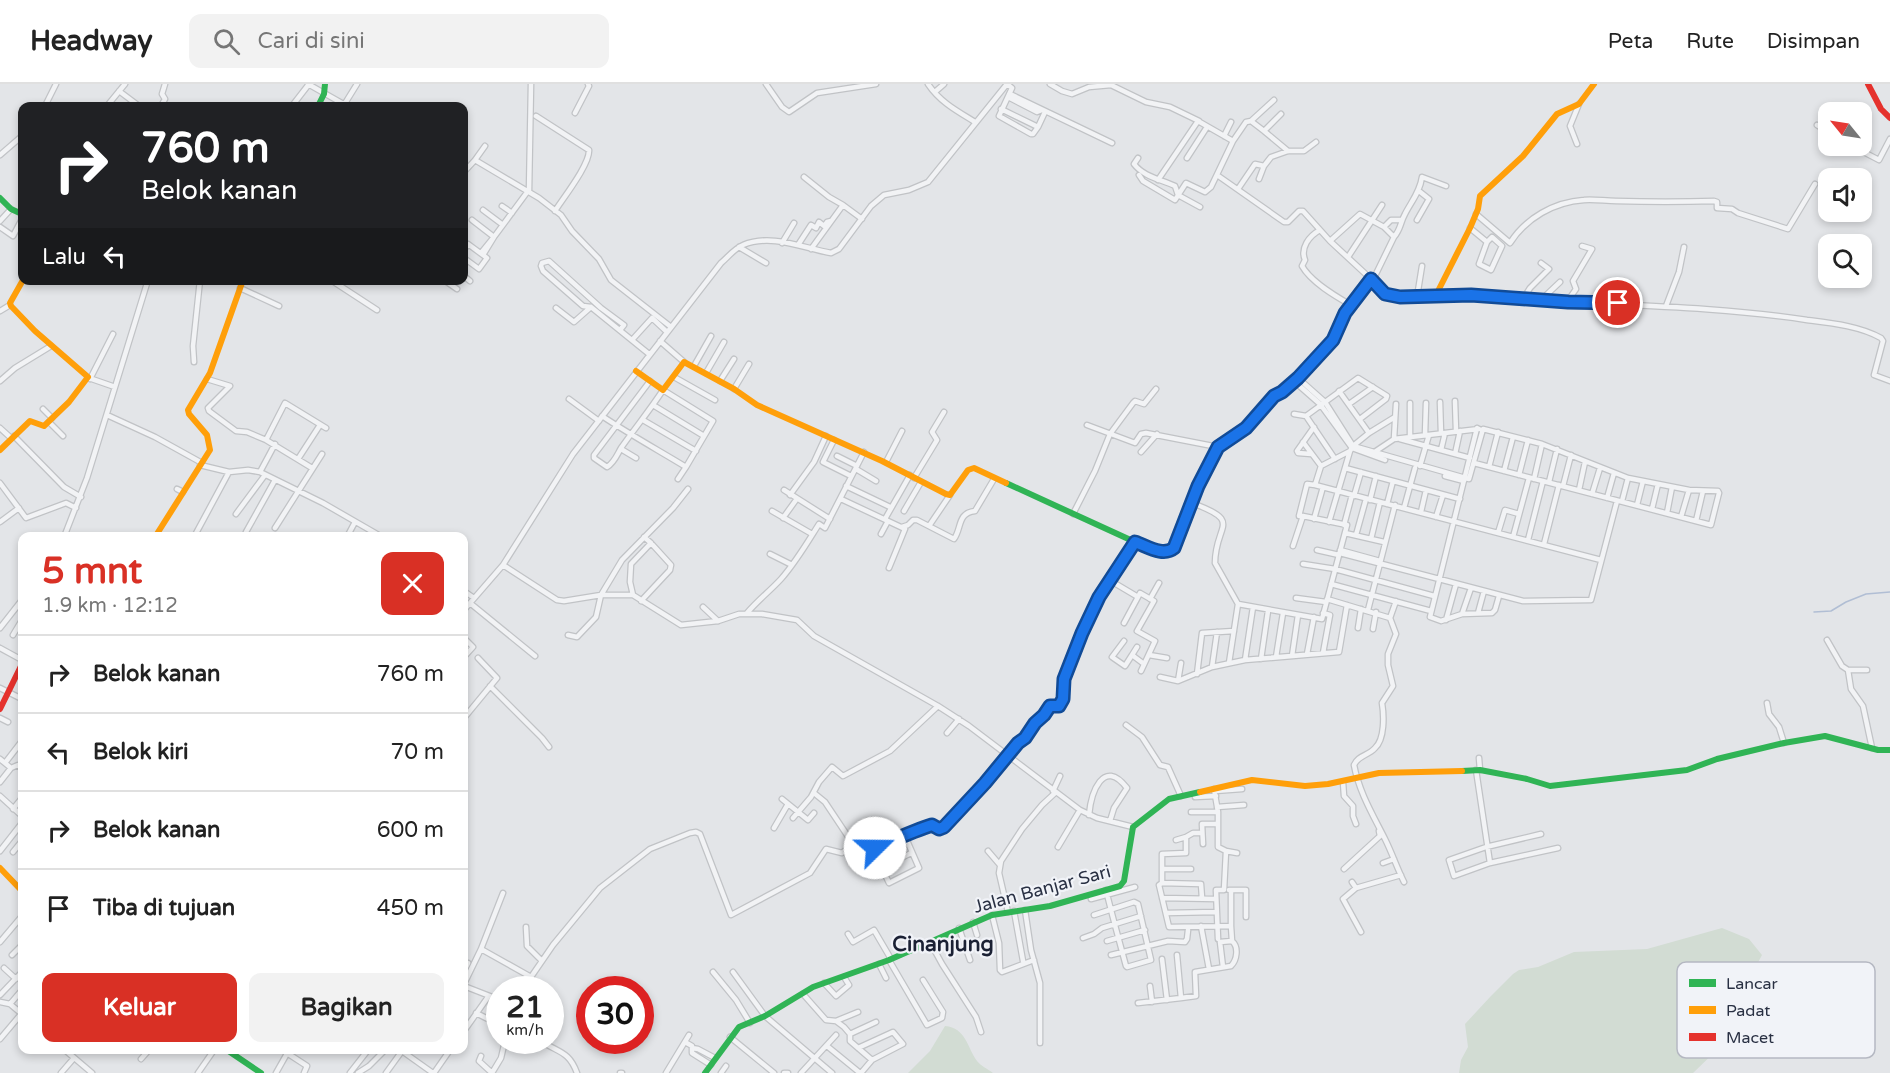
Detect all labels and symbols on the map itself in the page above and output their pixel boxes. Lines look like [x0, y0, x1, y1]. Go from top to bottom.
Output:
north arrow [1818, 102, 1872, 156]
pin [1592, 277, 1643, 328]
position arrow [843, 816, 907, 880]
street label: Jalan Banjar Sari [971, 860, 1113, 918]
district label: Cinanjung [892, 932, 994, 957]
legend [1677, 962, 1875, 1058]
text: Lancar [1726, 974, 1778, 994]
speed limit sign: 30 [576, 976, 654, 1054]
text: Padat [1726, 1001, 1770, 1021]
text: Macet [1726, 1028, 1774, 1048]

